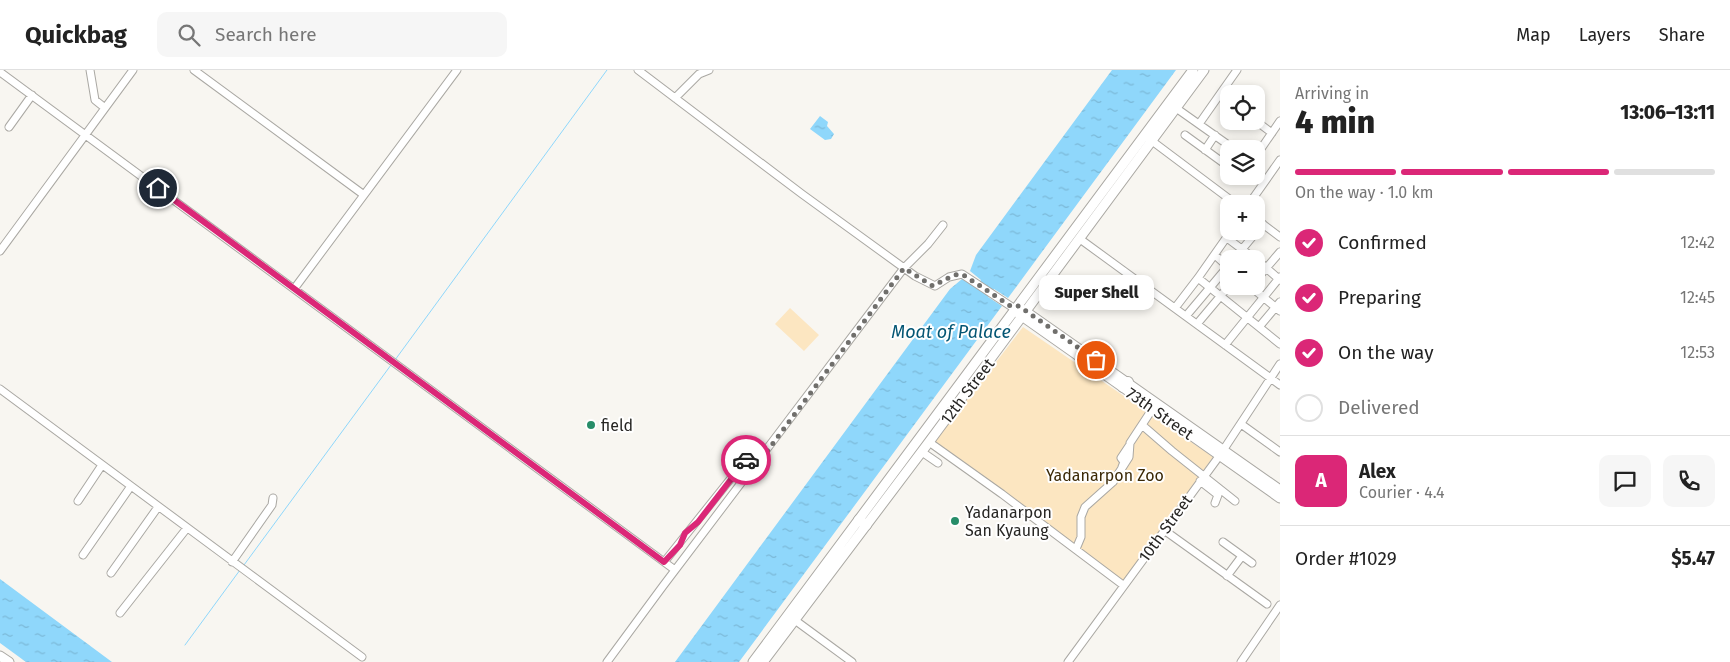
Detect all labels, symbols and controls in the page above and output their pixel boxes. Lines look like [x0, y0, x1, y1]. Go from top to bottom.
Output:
search box [157, 12, 507, 57]
text: Quickbag [25, 21, 127, 49]
icon: search [175, 21, 203, 49]
text: Search here [215, 23, 317, 46]
text: Map [1516, 24, 1551, 46]
text: Layers [1579, 24, 1631, 46]
text: Share [1659, 24, 1705, 46]
text: Arriving in [1295, 84, 1369, 103]
map controls [1220, 85, 1265, 295]
button: locate [1220, 85, 1265, 130]
text: 13:06–13:11 [1620, 101, 1715, 124]
text: 4 min [1295, 103, 1375, 141]
button: layers [1220, 140, 1265, 185]
pin [137, 167, 179, 209]
icon: home [144, 174, 172, 202]
text: On the way · 1.0 km [1295, 183, 1433, 202]
button: + [1220, 195, 1265, 240]
icon: check [1295, 229, 1323, 257]
text: Confirmed [1338, 231, 1427, 254]
text: 12:42 [1680, 233, 1715, 252]
button: − [1220, 250, 1265, 295]
callout: Super Shell [1038, 275, 1154, 310]
text: Super Shell [1055, 283, 1138, 302]
icon: check [1295, 284, 1323, 312]
text: Preparing [1338, 286, 1421, 309]
text: 12:45 [1680, 288, 1715, 307]
water label: Moat of Palace [891, 321, 1011, 343]
pin [1075, 339, 1117, 381]
icon: check [1295, 339, 1323, 367]
text: On the way [1338, 341, 1434, 364]
text: 12:53 [1680, 343, 1715, 362]
icon: bag [1082, 346, 1110, 374]
street label: 12th Street [936, 354, 998, 428]
street label: 73th Street [1122, 383, 1197, 444]
text: Delivered [1338, 396, 1420, 419]
place label: field [601, 416, 633, 435]
marker: field [585, 419, 597, 431]
courier [721, 435, 771, 485]
icon: car [732, 446, 760, 474]
button: chat [1599, 455, 1651, 507]
button: phone [1663, 455, 1715, 507]
text: Alex [1359, 460, 1396, 483]
park label: Yadanarpon Zoo [1046, 466, 1164, 485]
text: A [1315, 469, 1327, 492]
text: Courier · 4.4 [1359, 483, 1445, 502]
street label: 10th Street [1135, 491, 1196, 566]
place label: Yadanarpon San Kyaung [965, 503, 1052, 540]
marker: Yadanarpon San Kyaung [949, 515, 961, 527]
text: Order #1029 [1295, 547, 1397, 570]
text: $5.47 [1671, 547, 1715, 570]

